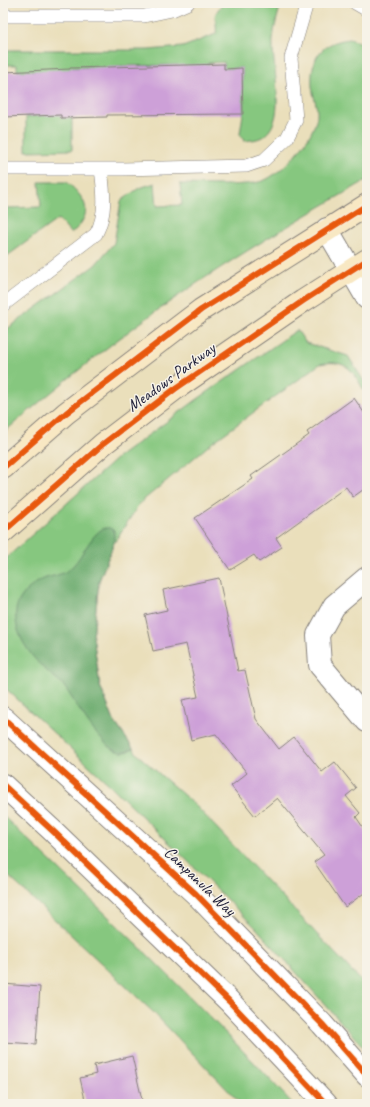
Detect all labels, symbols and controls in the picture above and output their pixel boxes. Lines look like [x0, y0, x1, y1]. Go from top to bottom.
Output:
street label: Meadows Parkway [123, 337, 220, 416]
street label: Campanula Way [160, 842, 241, 921]

